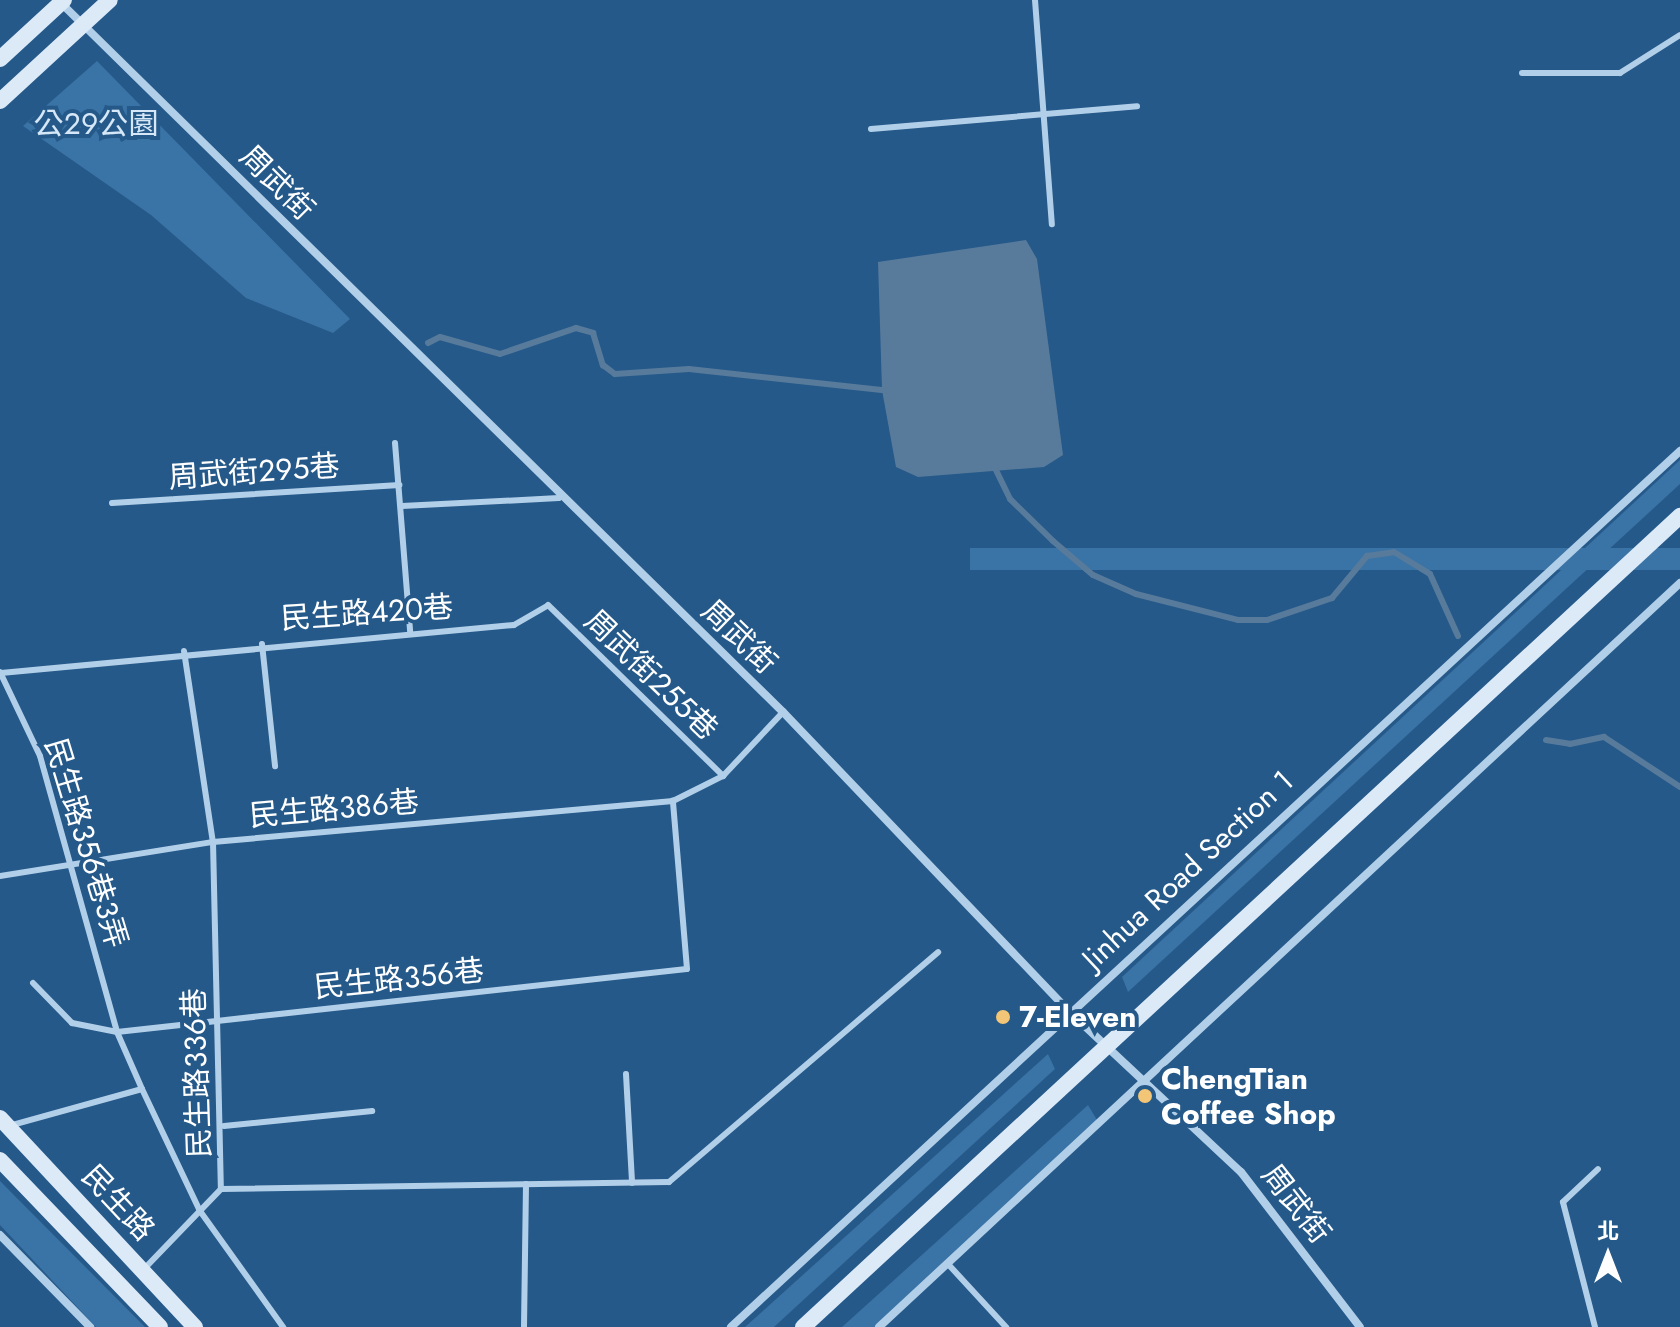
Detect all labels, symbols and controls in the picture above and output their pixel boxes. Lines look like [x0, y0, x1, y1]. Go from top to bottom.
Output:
park label: 公29公園 [34, 106, 158, 142]
street label: 周武街 [232, 138, 322, 228]
street label: 周武街295巷 [167, 448, 341, 496]
street label: 民生路420巷 [280, 589, 454, 637]
street label: 周武街 [694, 593, 784, 681]
street label: 周武街255巷 [577, 603, 725, 747]
street label: 民生路356巷3弄 [37, 734, 135, 952]
street label: Jinhua Road Section 1 [1075, 763, 1301, 977]
street label: 民生路386巷 [248, 784, 420, 834]
street label: 民生路356巷 [312, 952, 486, 1006]
street label: 民生路336巷 [176, 987, 218, 1159]
place label: 7-Eleven [1019, 999, 1136, 1035]
marker: 7-Eleven [994, 1008, 1012, 1026]
place label: ChengTian Coffee Shop [1161, 1061, 1336, 1132]
marker: ChengTian Coffee Shop [1136, 1087, 1154, 1105]
street label: 周武街 [1254, 1157, 1338, 1251]
street label: 民生路 [74, 1158, 162, 1248]
north arrow [1568, 1215, 1648, 1295]
text: 北 [1597, 1215, 1619, 1247]

